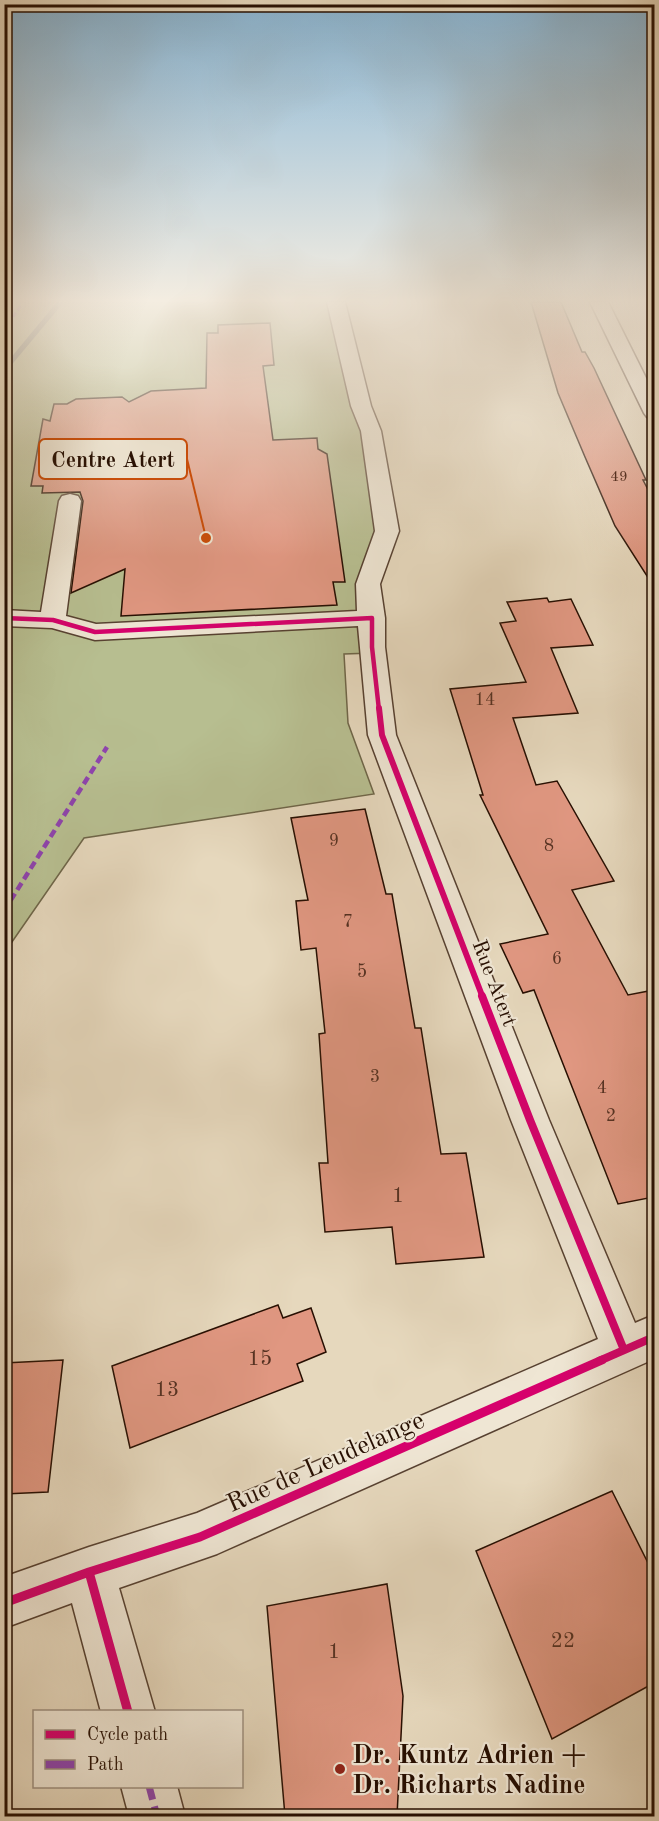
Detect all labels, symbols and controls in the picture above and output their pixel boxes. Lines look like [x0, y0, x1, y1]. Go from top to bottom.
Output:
callout: Centre Atert [39, 439, 187, 479]
text: Centre Atert [51, 450, 175, 472]
house number: 49 [610, 470, 628, 485]
house number: 14 [475, 691, 495, 709]
house number: 9 [329, 832, 339, 850]
house number: 8 [544, 837, 554, 855]
house number: 7 [343, 913, 353, 931]
street label: Rue Atert [468, 937, 520, 1030]
house number: 6 [552, 950, 562, 968]
house number: 5 [357, 963, 367, 981]
house number: 3 [370, 1068, 380, 1086]
house number: 4 [597, 1079, 607, 1097]
house number: 2 [606, 1107, 616, 1125]
house number: 1 [392, 1186, 404, 1207]
house number: 15 [248, 1349, 272, 1370]
house number: 13 [155, 1380, 179, 1401]
street label: Rue de Leudelange [223, 1408, 429, 1518]
house number: 22 [551, 1631, 575, 1652]
house number: 1 [328, 1642, 340, 1663]
legend [33, 1710, 243, 1788]
text: Cycle path [87, 1726, 168, 1744]
place label: Dr. Kuntz Adrien + Dr. Richarts Nadine [352, 1743, 586, 1799]
text: Path [87, 1756, 124, 1774]
marker: Dr. Kuntz Adrien + Dr. Richarts Nadine [333, 1762, 347, 1776]

